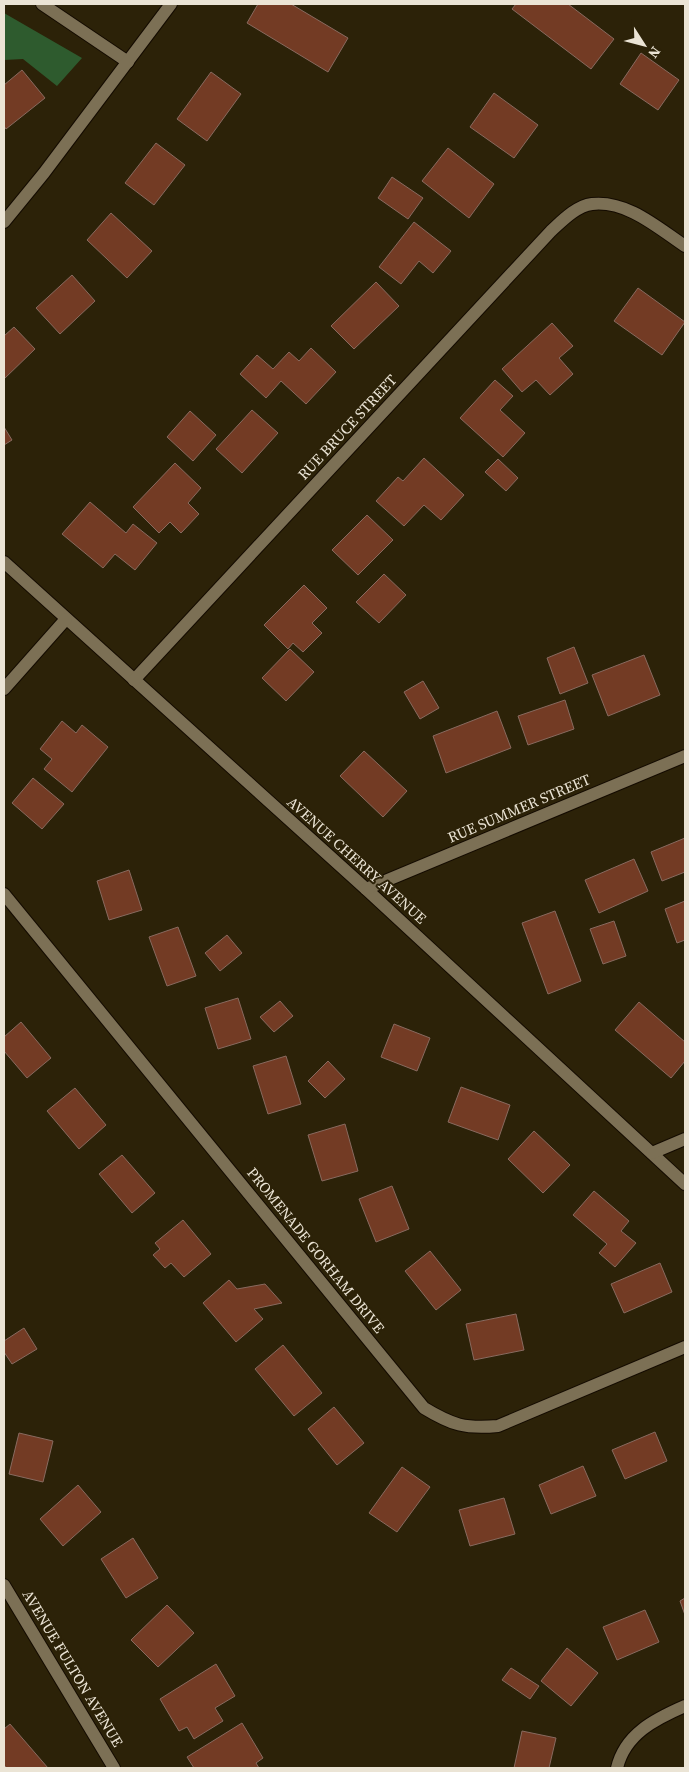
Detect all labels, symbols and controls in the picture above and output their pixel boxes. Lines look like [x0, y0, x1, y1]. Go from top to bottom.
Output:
north arrow [619, 20, 669, 70]
text: N [643, 43, 666, 63]
street label: RUE BRUCE STREET [293, 370, 401, 484]
street label: RUE SUMMER STREET [444, 768, 594, 848]
street label: AVENUE CHERRY AVENUE [283, 792, 431, 928]
street label: PROMENADE GORHAM DRIVE [242, 1163, 390, 1337]
street label: AVENUE FULTON AVENUE [18, 1585, 128, 1751]

